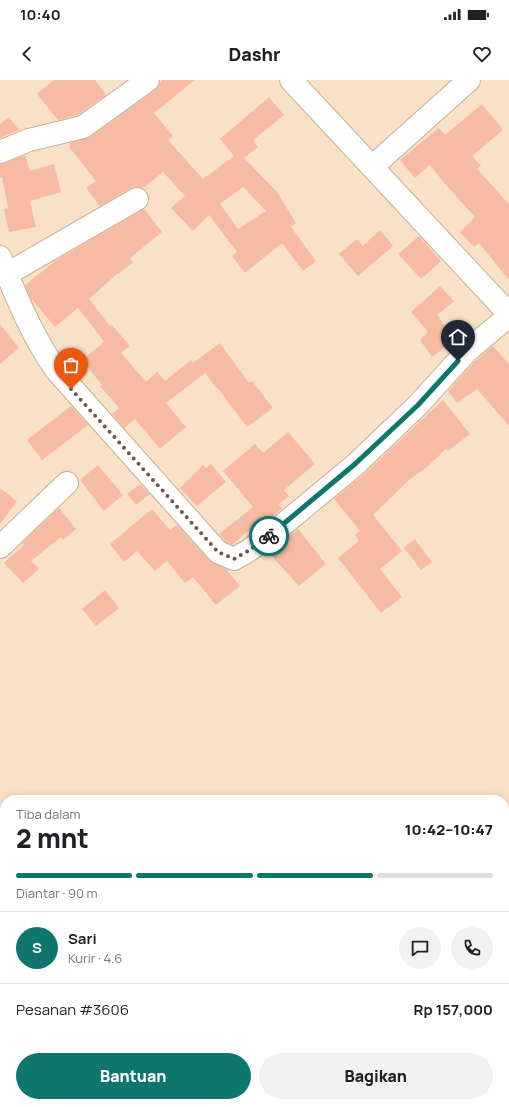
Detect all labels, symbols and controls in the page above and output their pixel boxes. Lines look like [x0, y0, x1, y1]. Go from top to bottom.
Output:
text: 10:40 [20, 4, 61, 25]
text: Dashr [229, 42, 280, 66]
icon: back [16, 43, 38, 65]
icon: heart [471, 43, 493, 65]
pin [441, 320, 475, 361]
icon: home [447, 326, 469, 348]
pin [54, 348, 88, 389]
icon: bag [60, 354, 82, 376]
courier [249, 516, 289, 556]
icon: bike [258, 525, 280, 547]
text: Tiba dalam [16, 805, 81, 823]
text: 10:42–10:47 [405, 819, 493, 840]
text: 2 mnt [16, 820, 89, 856]
text: Diantar · 90 m [16, 884, 98, 902]
button: chat [399, 927, 441, 969]
button: phone [451, 927, 493, 969]
text: Sari [68, 928, 97, 949]
text: S [32, 937, 42, 958]
text: Kurir · 4.6 [68, 949, 122, 967]
text: Pesanan #3606 [16, 999, 129, 1020]
text: Rp 157,000 [414, 999, 493, 1020]
button: Bantuan [16, 1053, 251, 1099]
button: Bagikan [259, 1053, 493, 1099]

